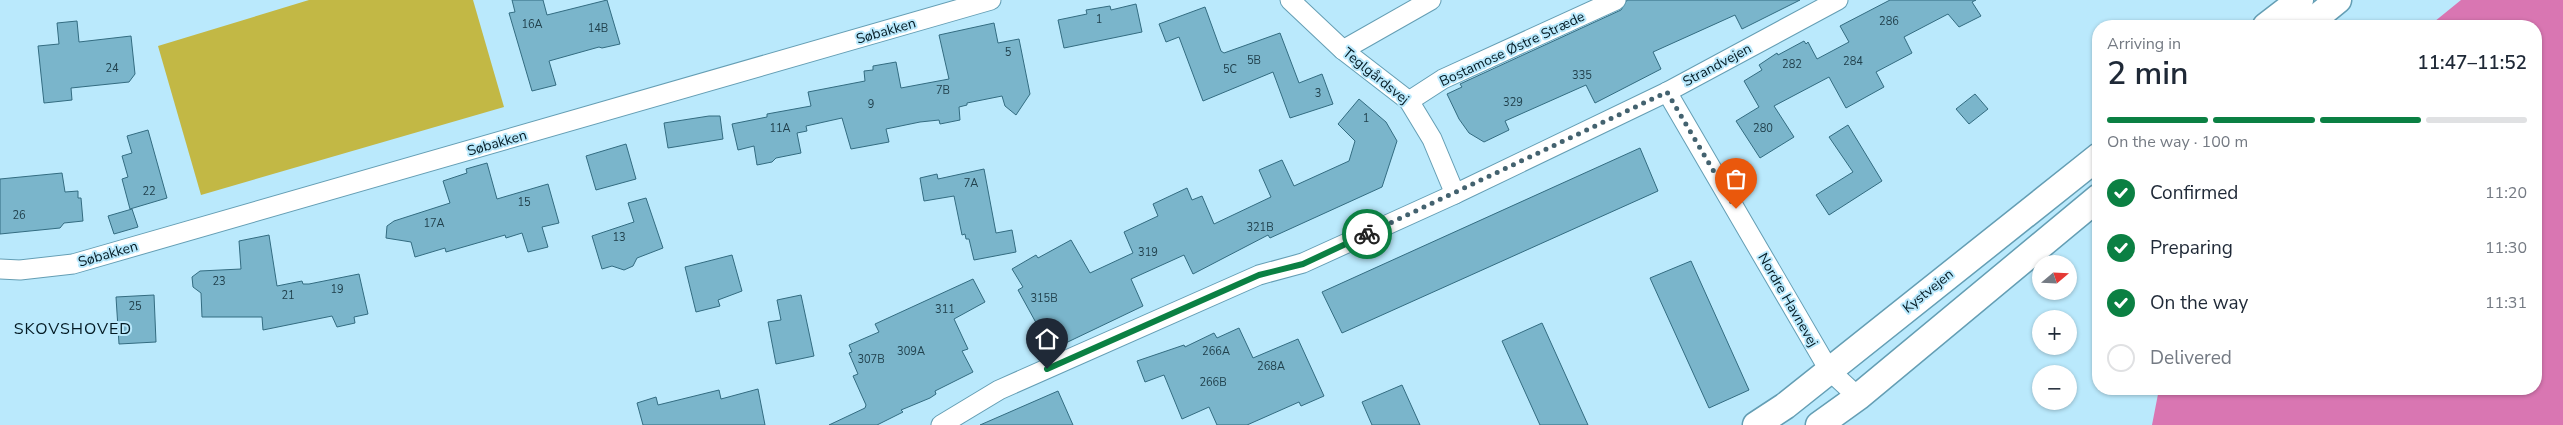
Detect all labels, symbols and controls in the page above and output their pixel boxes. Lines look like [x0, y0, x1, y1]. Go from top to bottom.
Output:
street label: Bostamose Østre Stræde [1436, 7, 1588, 91]
house number: 1 [1096, 12, 1102, 27]
street label: Søbakken [854, 13, 918, 49]
house number: 286 [1879, 14, 1899, 29]
house number: 16A [521, 17, 543, 32]
house number: 14B [588, 21, 608, 36]
text: Arriving in [2107, 33, 2181, 55]
street label: Strandvejen [1679, 39, 1755, 91]
street label: Teglgårdsvej [1339, 43, 1413, 109]
house number: 5 [1005, 45, 1012, 60]
text: 11:47–11:52 [2417, 50, 2527, 76]
text: 2 min [2107, 52, 2189, 95]
house number: 5B [1247, 53, 1261, 68]
house number: 284 [1843, 54, 1863, 69]
house number: 282 [1782, 57, 1802, 72]
house number: 24 [105, 61, 119, 76]
house number: 5C [1223, 62, 1237, 77]
house number: 335 [1572, 68, 1592, 83]
house number: 7B [936, 83, 950, 98]
house number: 3 [1315, 86, 1321, 101]
house number: 329 [1503, 95, 1523, 110]
house number: 9 [868, 97, 874, 112]
house number: 1 [1363, 111, 1369, 126]
house number: 11A [769, 121, 791, 136]
house number: 280 [1753, 121, 1773, 136]
street label: Søbakken [465, 125, 529, 161]
text: On the way · 100 m [2107, 131, 2248, 153]
pin [1715, 158, 1757, 209]
icon: bag [1722, 165, 1750, 193]
house number: 7A [964, 176, 978, 191]
icon: check [2107, 179, 2135, 207]
text: Confirmed [2150, 180, 2238, 206]
text: 11:20 [2485, 182, 2527, 204]
house number: 22 [142, 184, 156, 199]
house number: 15 [517, 195, 531, 210]
house number: 26 [12, 208, 26, 223]
courier [1342, 209, 1392, 259]
house number: 17A [423, 216, 445, 231]
house number: 321B [1246, 220, 1274, 235]
icon: bike [1353, 220, 1381, 248]
house number: 13 [612, 230, 626, 245]
icon: check [2107, 234, 2135, 262]
text: Preparing [2150, 235, 2233, 261]
street label: Søbakken [76, 236, 140, 272]
text: 11:30 [2485, 237, 2527, 259]
house number: 319 [1138, 245, 1158, 260]
street label: Nordre Havnevej [1753, 250, 1823, 350]
north arrow [2032, 255, 2078, 300]
map controls [2032, 255, 2077, 410]
street label: Kystvejen [1899, 265, 1957, 317]
house number: 23 [212, 274, 226, 289]
house number: 19 [330, 282, 344, 297]
house number: 21 [281, 288, 295, 303]
icon: check [2107, 289, 2135, 317]
text: On the way [2150, 290, 2248, 316]
house number: 315B [1030, 291, 1058, 306]
text: 11:31 [2485, 292, 2527, 314]
house number: 25 [128, 299, 142, 314]
house number: 311 [935, 302, 955, 317]
button: + [2032, 310, 2077, 355]
district label: SKOVSHOVED [14, 318, 132, 340]
pin [1026, 318, 1068, 369]
icon: home [1033, 325, 1061, 353]
house number: 309A [897, 344, 925, 359]
house number: 266A [1202, 344, 1230, 359]
text: Delivered [2150, 345, 2232, 371]
house number: 307B [857, 352, 885, 367]
house number: 268A [1257, 359, 1285, 374]
button: − [2032, 365, 2077, 410]
house number: 266B [1199, 375, 1227, 390]

